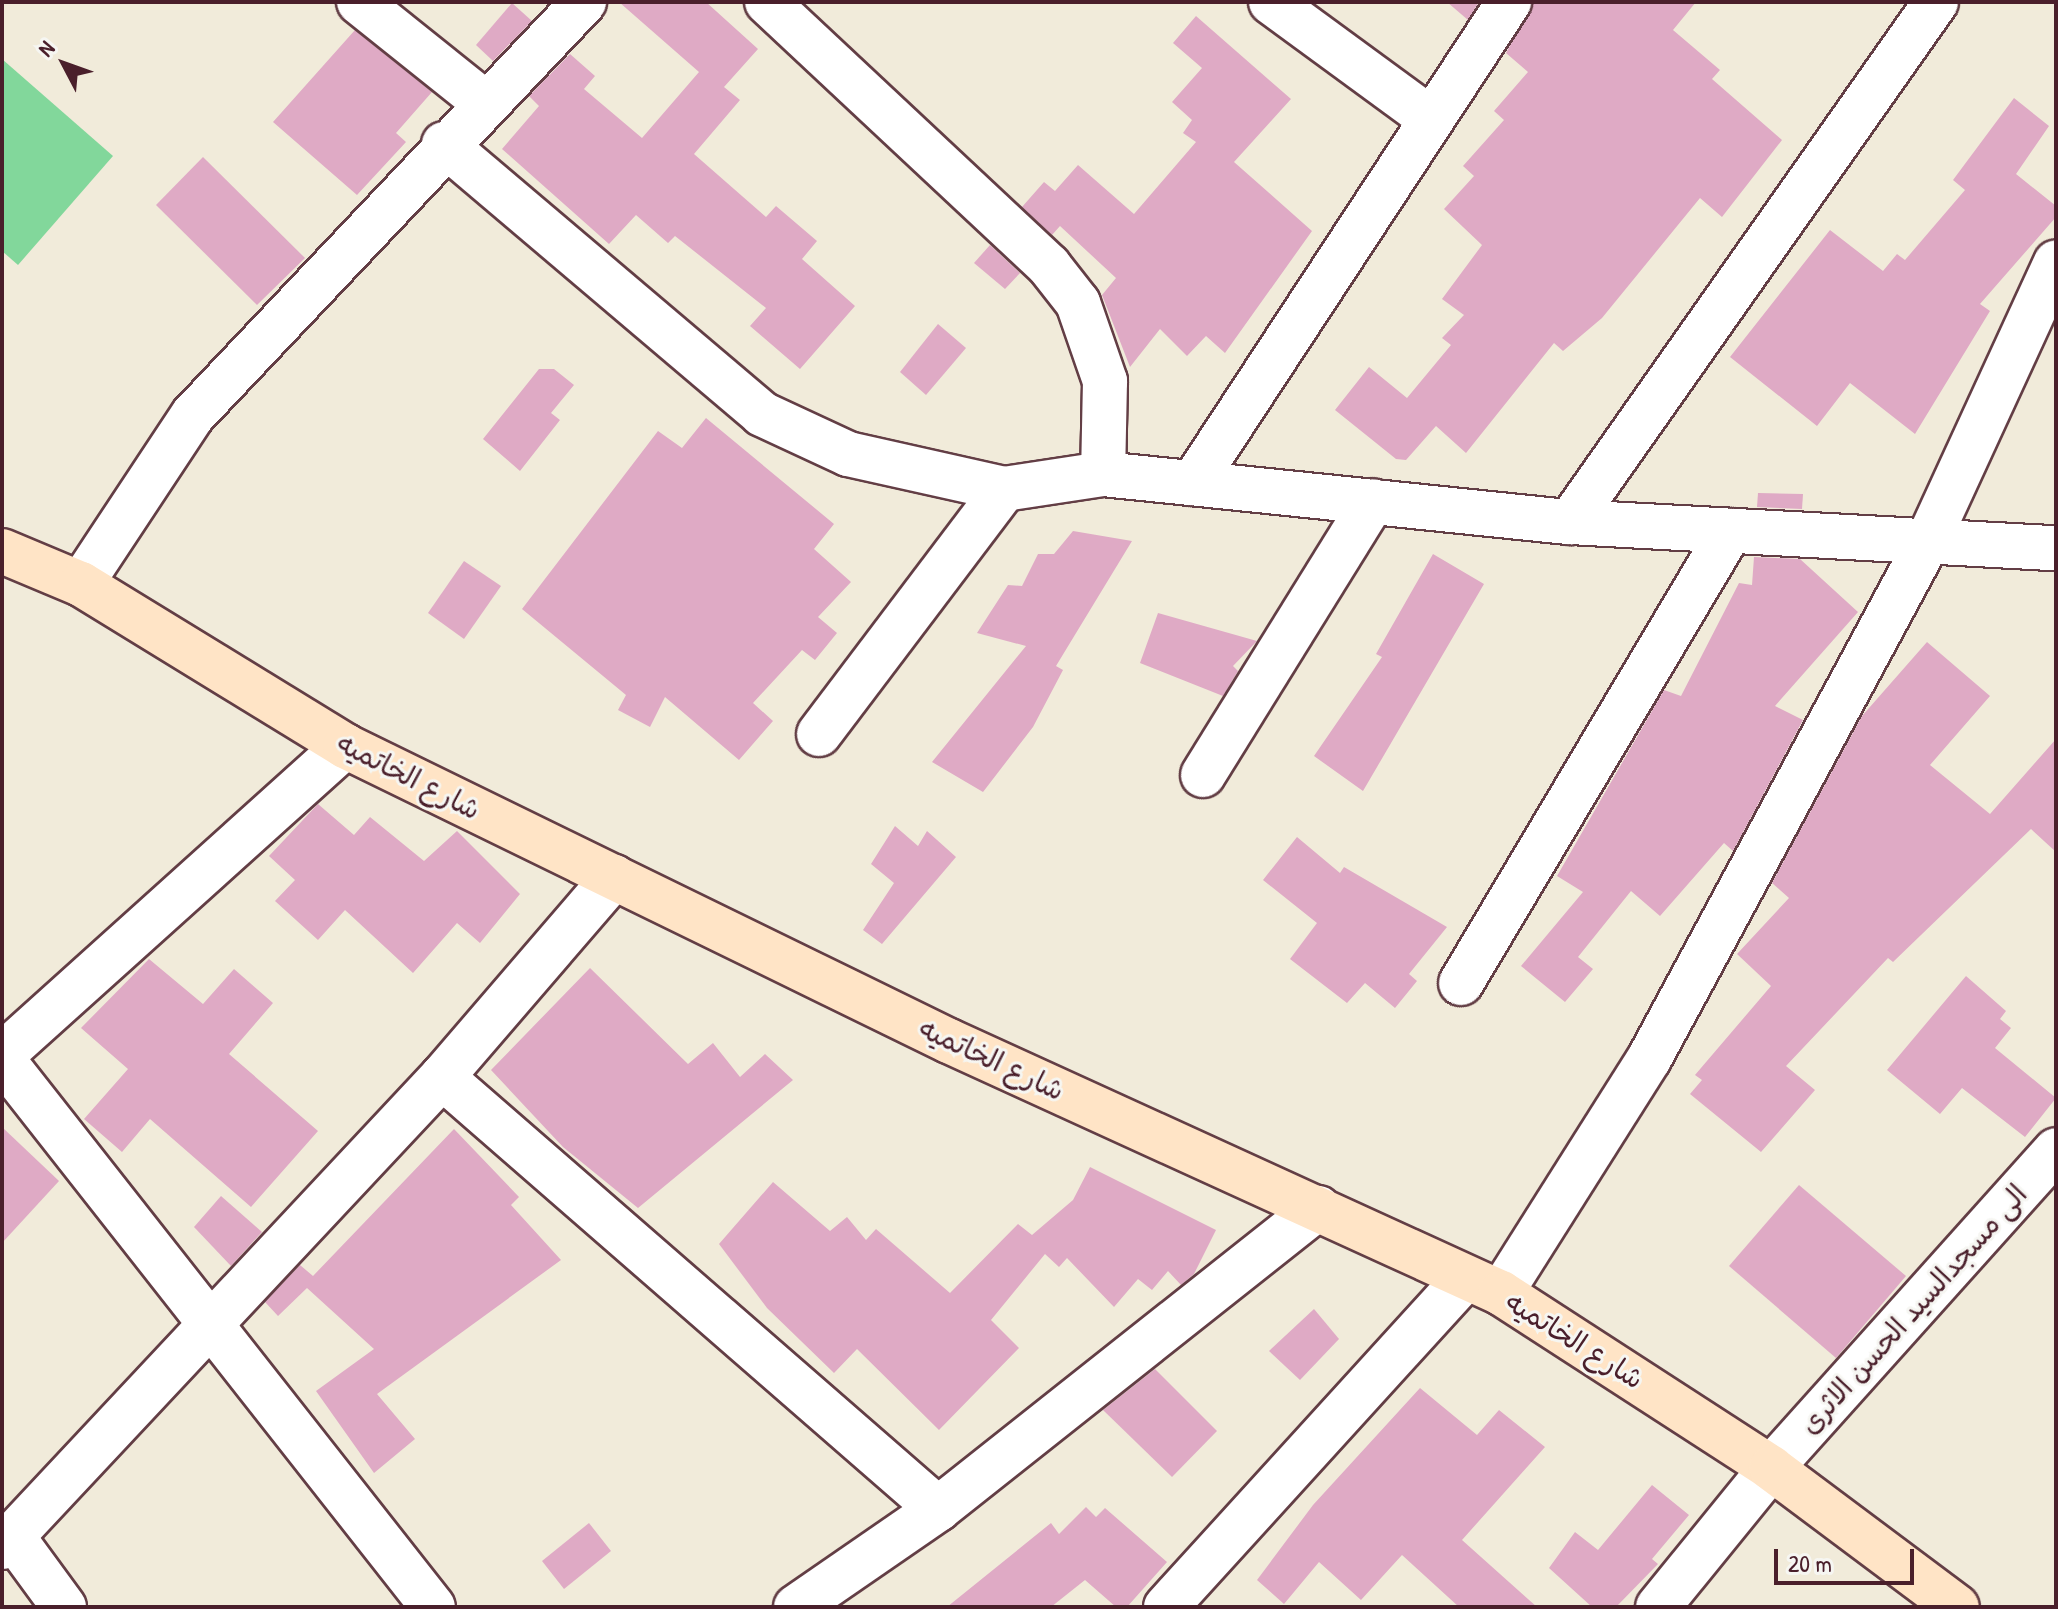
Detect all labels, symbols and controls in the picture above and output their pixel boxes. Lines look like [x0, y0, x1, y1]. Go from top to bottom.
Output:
north arrow [24, 24, 104, 104]
text: N [31, 34, 61, 63]
street label: شارع الخاتميه [332, 726, 486, 826]
street label: شارع الخاتميه [914, 1011, 1070, 1107]
street label: الى مسجدالسيد الحسن الاثرى [1792, 1177, 2034, 1441]
street label: شارع الخاتميه [1500, 1284, 1650, 1396]
scale bar [1778, 1533, 1918, 1583]
text: 20 m [1788, 1547, 1832, 1579]

